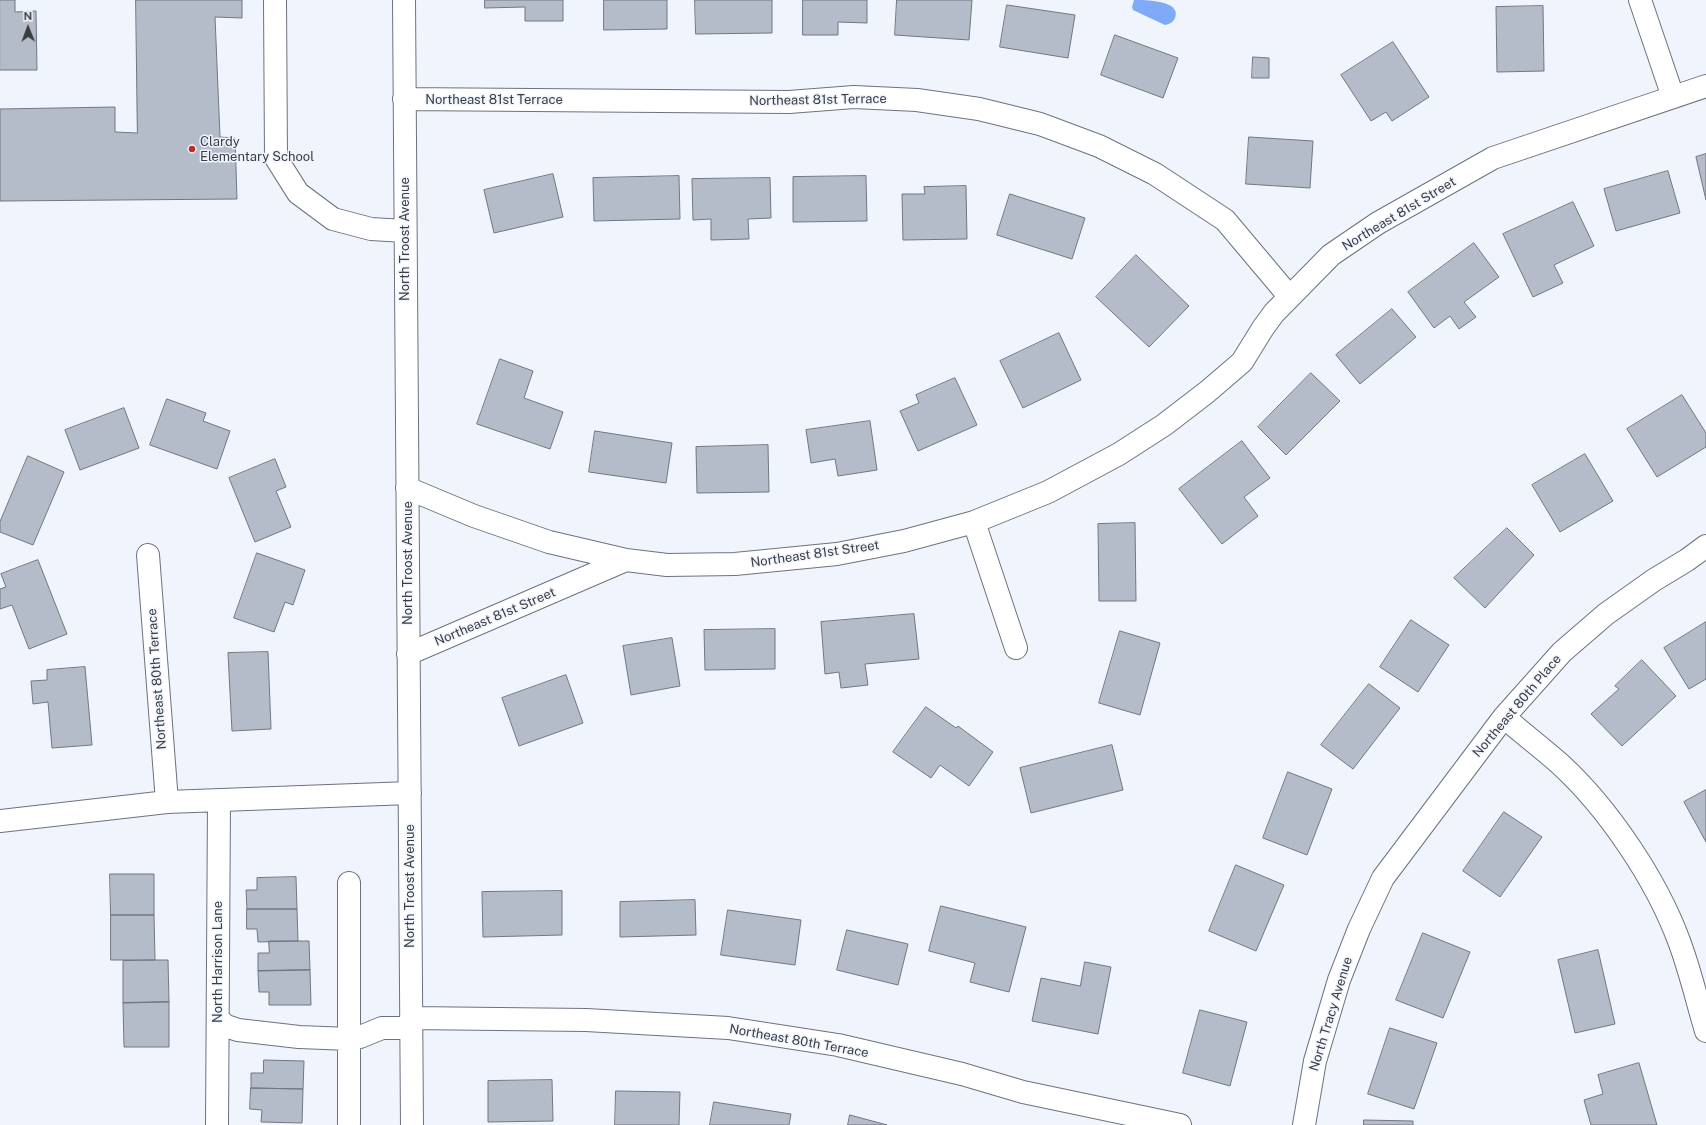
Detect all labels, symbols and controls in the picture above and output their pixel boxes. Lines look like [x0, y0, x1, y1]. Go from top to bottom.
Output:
north arrow [8, 8, 48, 48]
text: N [23, 10, 32, 22]
street label: Northeast 81st Terrace [749, 91, 887, 109]
street label: Northeast 81st Terrace [425, 92, 563, 108]
place label: Clardy Elementary School [200, 134, 314, 165]
marker: Clardy Elementary School [187, 144, 197, 154]
street label: Northeast 81st Street [1339, 174, 1459, 254]
street label: North Troost Avenue [397, 177, 413, 301]
street label: North Troost Avenue [400, 501, 416, 625]
street label: Northeast 81st Street [750, 537, 880, 571]
street label: Northeast 81st Street [432, 584, 558, 650]
street label: Northeast 80th Terrace [144, 608, 170, 750]
street label: Northeast 80th Place [1469, 651, 1565, 761]
street label: North Troost Avenue [402, 824, 418, 948]
street label: North Harrison Lane [210, 901, 226, 1023]
street label: North Tracy Avenue [1306, 955, 1356, 1073]
street label: Northeast 80th Terrace [728, 1021, 870, 1061]

